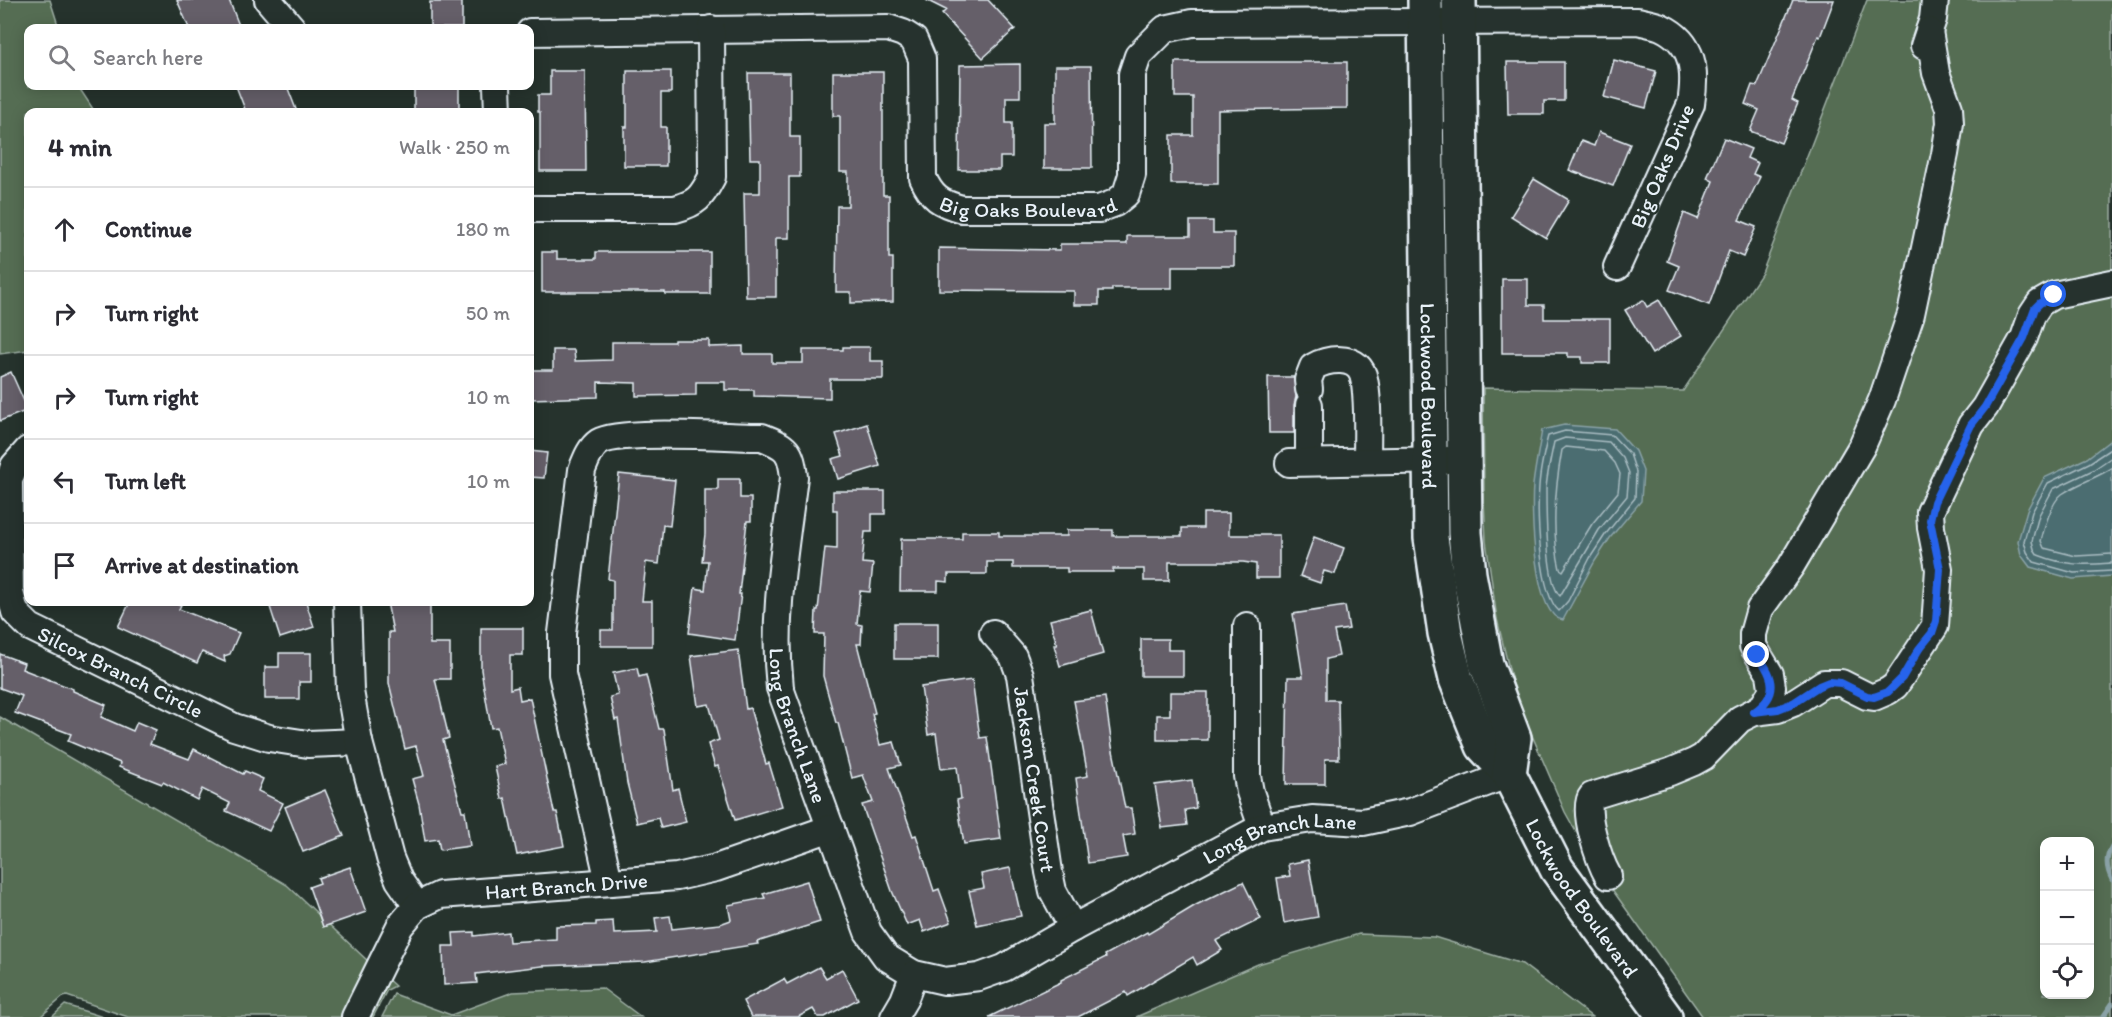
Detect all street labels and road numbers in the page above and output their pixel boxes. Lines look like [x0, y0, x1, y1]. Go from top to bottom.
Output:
street label: Big Oaks Drive [1625, 100, 1699, 232]
street label: Big Oaks Boulevard [936, 190, 1121, 222]
street label: Lockwood Boulevard [1416, 303, 1443, 489]
street label: Silcox Branch Circle [34, 620, 208, 723]
street label: Long Branch Lane [765, 647, 833, 806]
street label: Jackson Creek Court [1009, 685, 1061, 874]
street label: Long Branch Lane [1198, 806, 1358, 869]
street label: Lockwood Boulevard [1521, 814, 1644, 982]
street label: Hart Branch Drive [484, 867, 649, 904]

